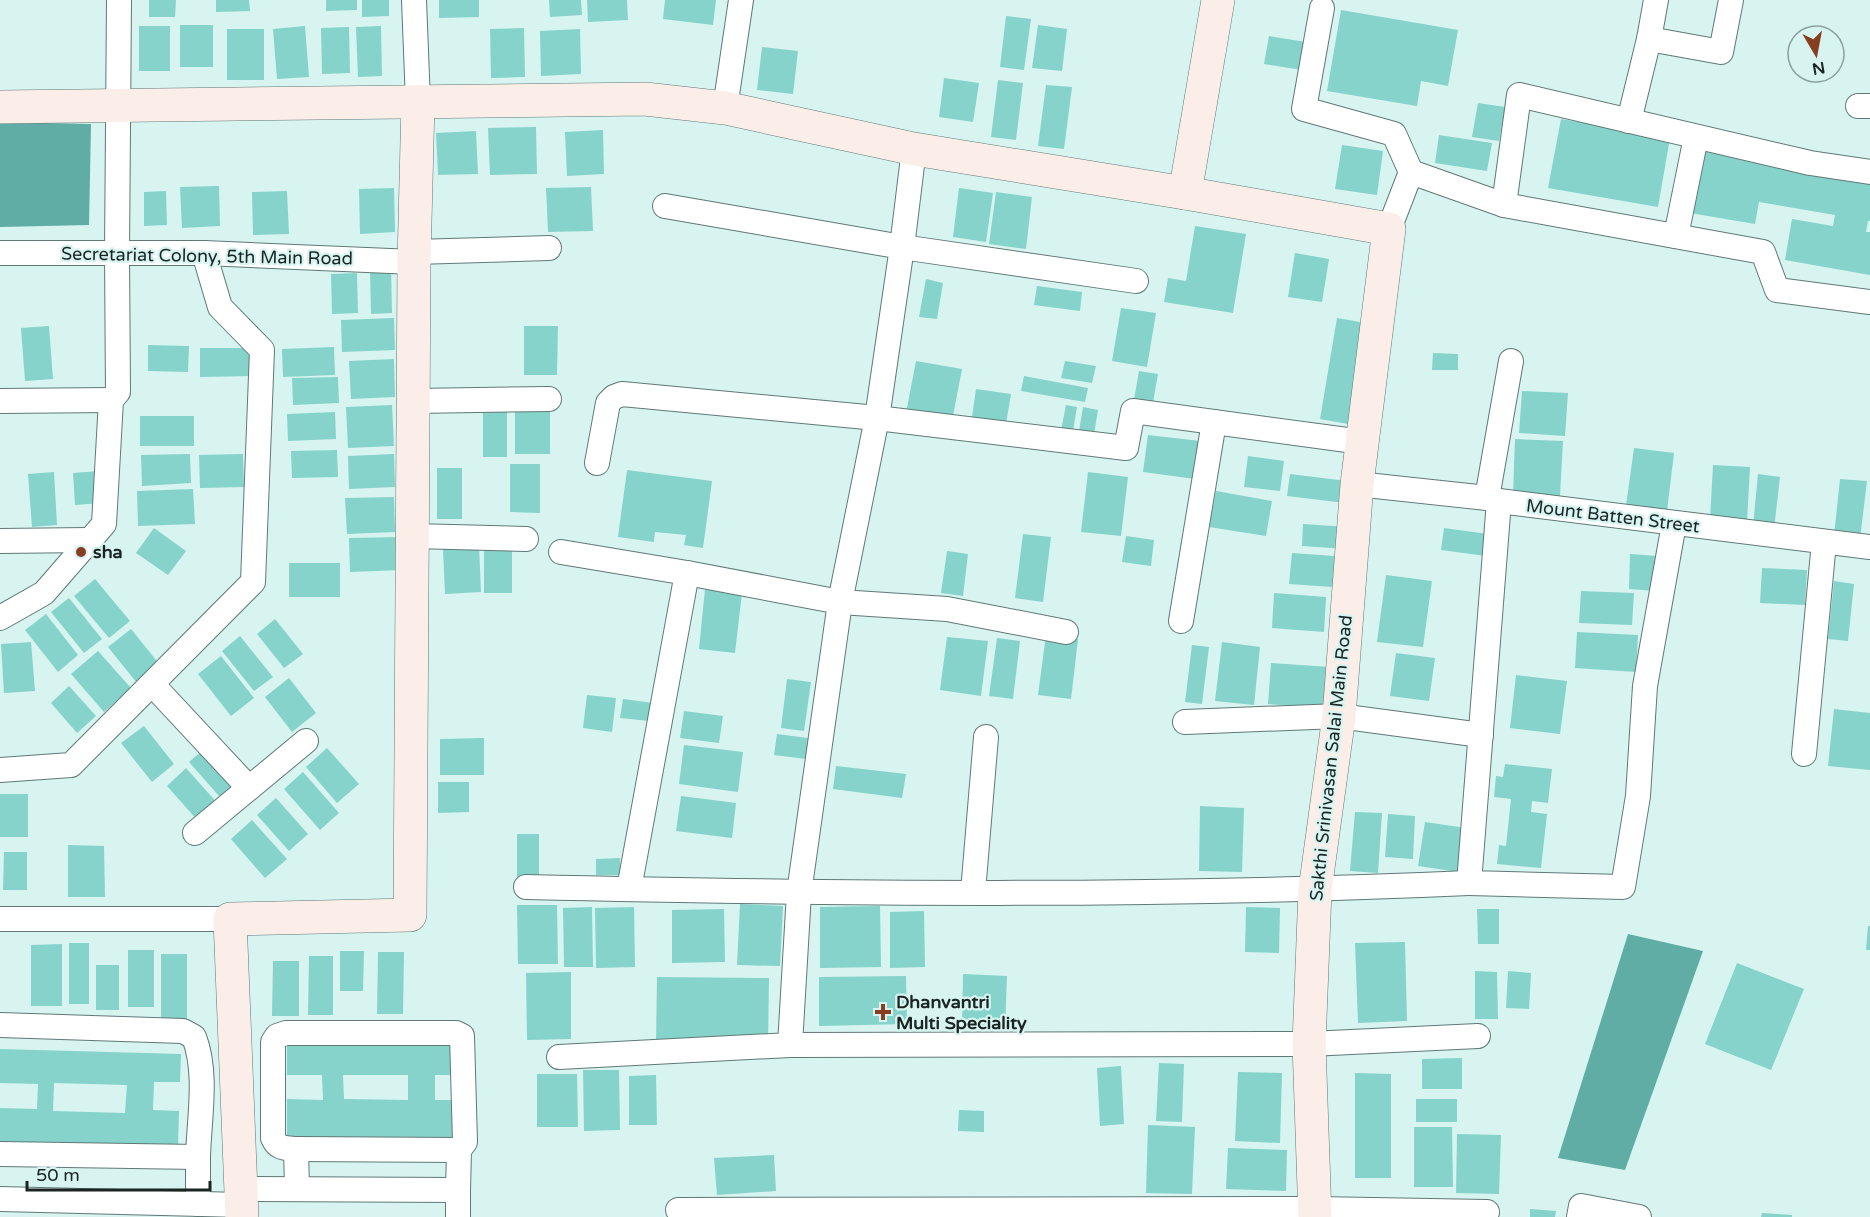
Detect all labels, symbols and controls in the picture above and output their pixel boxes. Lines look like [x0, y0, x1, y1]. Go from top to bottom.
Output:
north arrow [1786, 24, 1846, 84]
text: N [1810, 57, 1826, 79]
street label: Secretariat Colony, 5th Main Road [61, 242, 353, 270]
street label: Mount Batten Street [1525, 494, 1701, 538]
place label: sha [93, 541, 123, 563]
marker: sha [74, 545, 88, 559]
street label: Sakthi Srinivasan Salai Main Road [1305, 614, 1357, 902]
place label: Dhanvantri Multi Speciality [896, 991, 1027, 1034]
marker: Dhanvantri Multi Speciality [874, 1003, 892, 1021]
scale bar [27, 1154, 210, 1192]
text: 50 m [36, 1164, 80, 1186]

